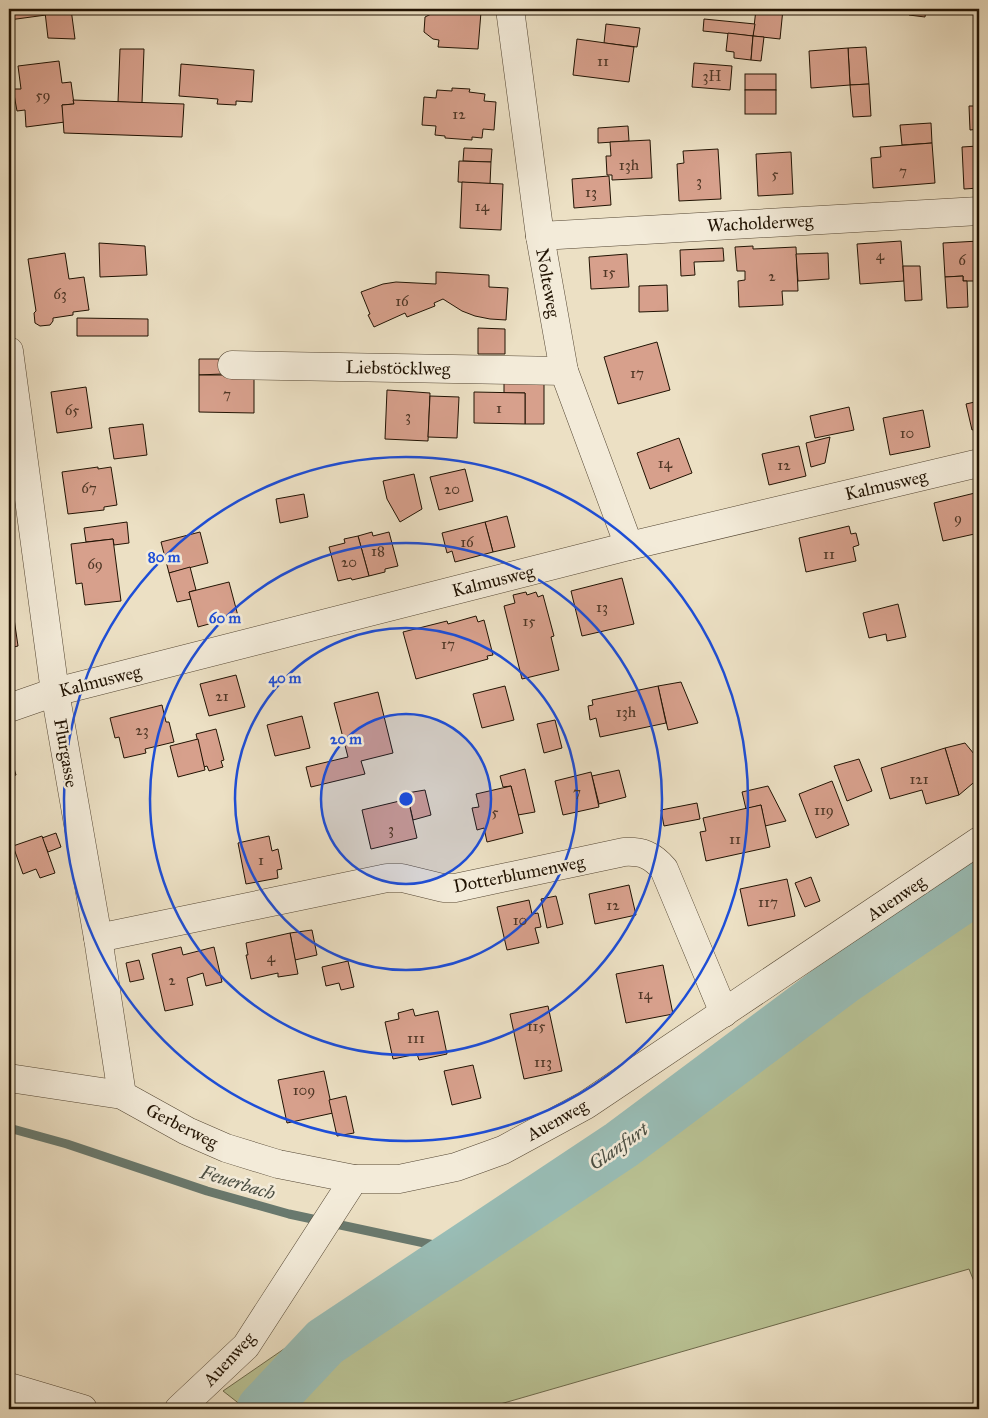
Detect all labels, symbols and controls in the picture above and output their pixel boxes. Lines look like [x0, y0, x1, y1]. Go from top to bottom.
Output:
house number: 11 [597, 52, 609, 70]
house number: 3H [703, 67, 722, 85]
house number: 59 [35, 86, 51, 104]
house number: 12 [452, 105, 466, 123]
house number: 13h [619, 156, 640, 174]
house number: 7 [899, 162, 907, 180]
house number: 5 [772, 165, 779, 183]
house number: 3 [696, 172, 702, 190]
house number: 13 [585, 183, 597, 201]
house number: 14 [475, 197, 490, 215]
street label: Wacholderweg [706, 209, 814, 238]
street label: Nolteweg [530, 246, 565, 320]
house number: 4 [876, 246, 885, 264]
house number: 6 [958, 251, 967, 269]
house number: 15 [603, 263, 615, 281]
house number: 2 [768, 267, 776, 285]
house number: 63 [53, 285, 67, 303]
house number: 16 [395, 292, 410, 310]
street label: Liebstöcklweg [345, 356, 451, 381]
house number: 17 [630, 364, 644, 382]
house number: 7 [223, 385, 231, 403]
house number: 1 [496, 399, 502, 417]
house number: 65 [65, 401, 79, 419]
house number: 3 [405, 407, 411, 425]
house number: 10 [900, 424, 914, 442]
house number: 14 [658, 454, 673, 472]
house number: 12 [777, 456, 791, 474]
street label: Kalmusweg [843, 465, 930, 506]
house number: 67 [81, 479, 97, 497]
house number: 20 [444, 480, 460, 498]
house number: 9 [954, 509, 962, 527]
house number: 16 [460, 533, 475, 551]
house number: 18 [371, 542, 385, 560]
house number: 11 [823, 545, 835, 563]
text: 80 m [148, 548, 181, 566]
house number: 20 [341, 553, 357, 571]
house number: 69 [87, 555, 103, 573]
street label: Kalmusweg [450, 560, 537, 603]
house number: 13 [596, 598, 608, 616]
text: 60 m [209, 609, 242, 627]
house number: 15 [523, 612, 535, 630]
house number: 17 [441, 635, 455, 653]
street label: Kalmusweg [57, 660, 144, 703]
text: 40 m [269, 669, 302, 688]
house number: 21 [215, 687, 229, 705]
house number: 13h [616, 703, 637, 721]
street label: Flurgasse [48, 717, 83, 789]
house number: 23 [135, 721, 149, 739]
text: 20 m [330, 730, 362, 748]
house number: 121 [909, 770, 929, 788]
house number: 7 [573, 783, 581, 801]
centre of rings [397, 790, 415, 808]
house number: 119 [814, 801, 834, 819]
house number: 5 [492, 803, 499, 821]
house number: 3 [388, 820, 394, 838]
house number: 11 [729, 830, 741, 848]
street label: Dotterblumenweg [452, 850, 587, 898]
house number: 1 [258, 851, 264, 869]
street label: Auenweg [862, 870, 931, 927]
house number: 117 [758, 893, 778, 911]
house number: 12 [606, 896, 620, 914]
house number: 10 [513, 911, 527, 929]
house number: 4 [267, 948, 276, 966]
house number: 2 [168, 971, 176, 989]
house number: 14 [638, 985, 653, 1003]
house number: 115 [527, 1017, 545, 1035]
house number: 111 [407, 1029, 425, 1047]
house number: 113 [534, 1053, 552, 1071]
house number: 109 [293, 1081, 315, 1099]
street label: Auenweg [522, 1094, 592, 1147]
street label: Gerberweg [142, 1098, 222, 1155]
water label: Glanfurt [584, 1117, 653, 1175]
water label: Feuerbach [197, 1160, 278, 1205]
street label: Auenweg [198, 1327, 261, 1392]

